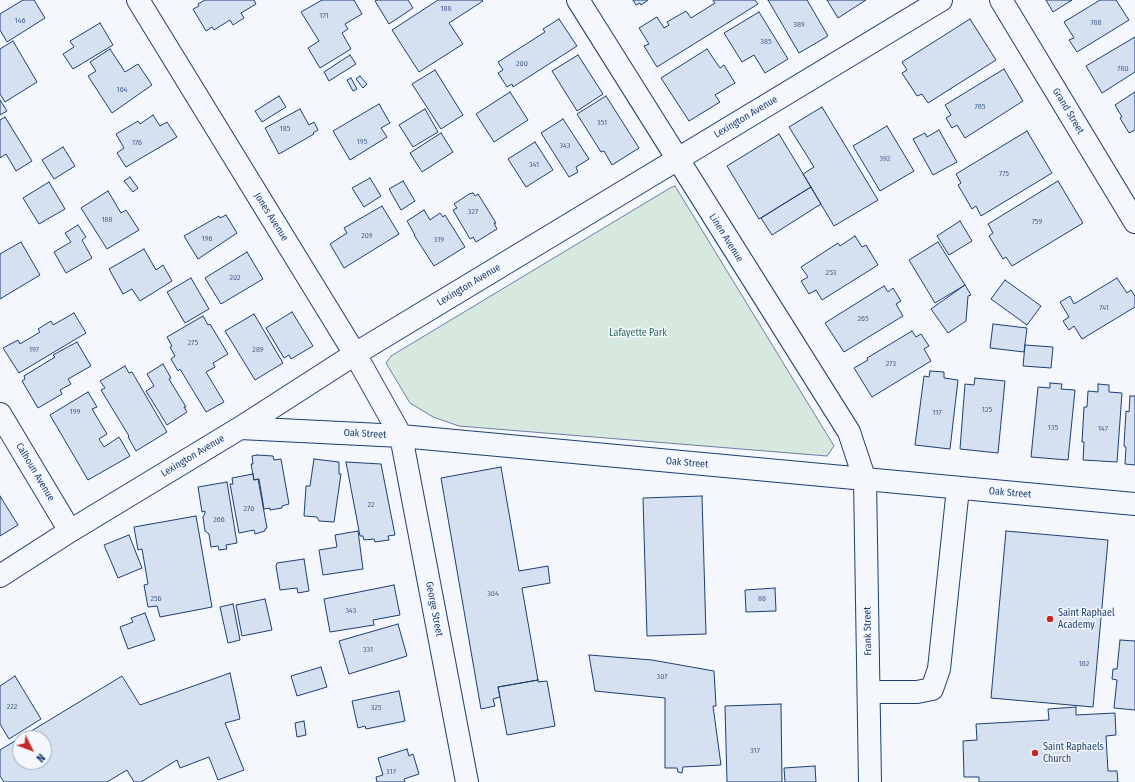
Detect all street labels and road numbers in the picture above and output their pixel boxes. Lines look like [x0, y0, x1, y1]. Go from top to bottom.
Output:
street label: Grand Street [1050, 86, 1086, 136]
street label: Lexington Avenue [712, 93, 780, 141]
street label: Jones Avenue [251, 191, 291, 243]
street label: Linen Avenue [706, 212, 746, 264]
street label: Lexington Avenue [435, 261, 503, 309]
street label: Oak Street [343, 427, 387, 441]
street label: Lexington Avenue [159, 432, 227, 480]
street label: Calhoun Avenue [13, 441, 57, 503]
street label: Oak Street [665, 455, 709, 471]
street label: Oak Street [988, 485, 1032, 501]
street label: George Street [423, 581, 445, 637]
street label: Frank Street [862, 606, 874, 656]

